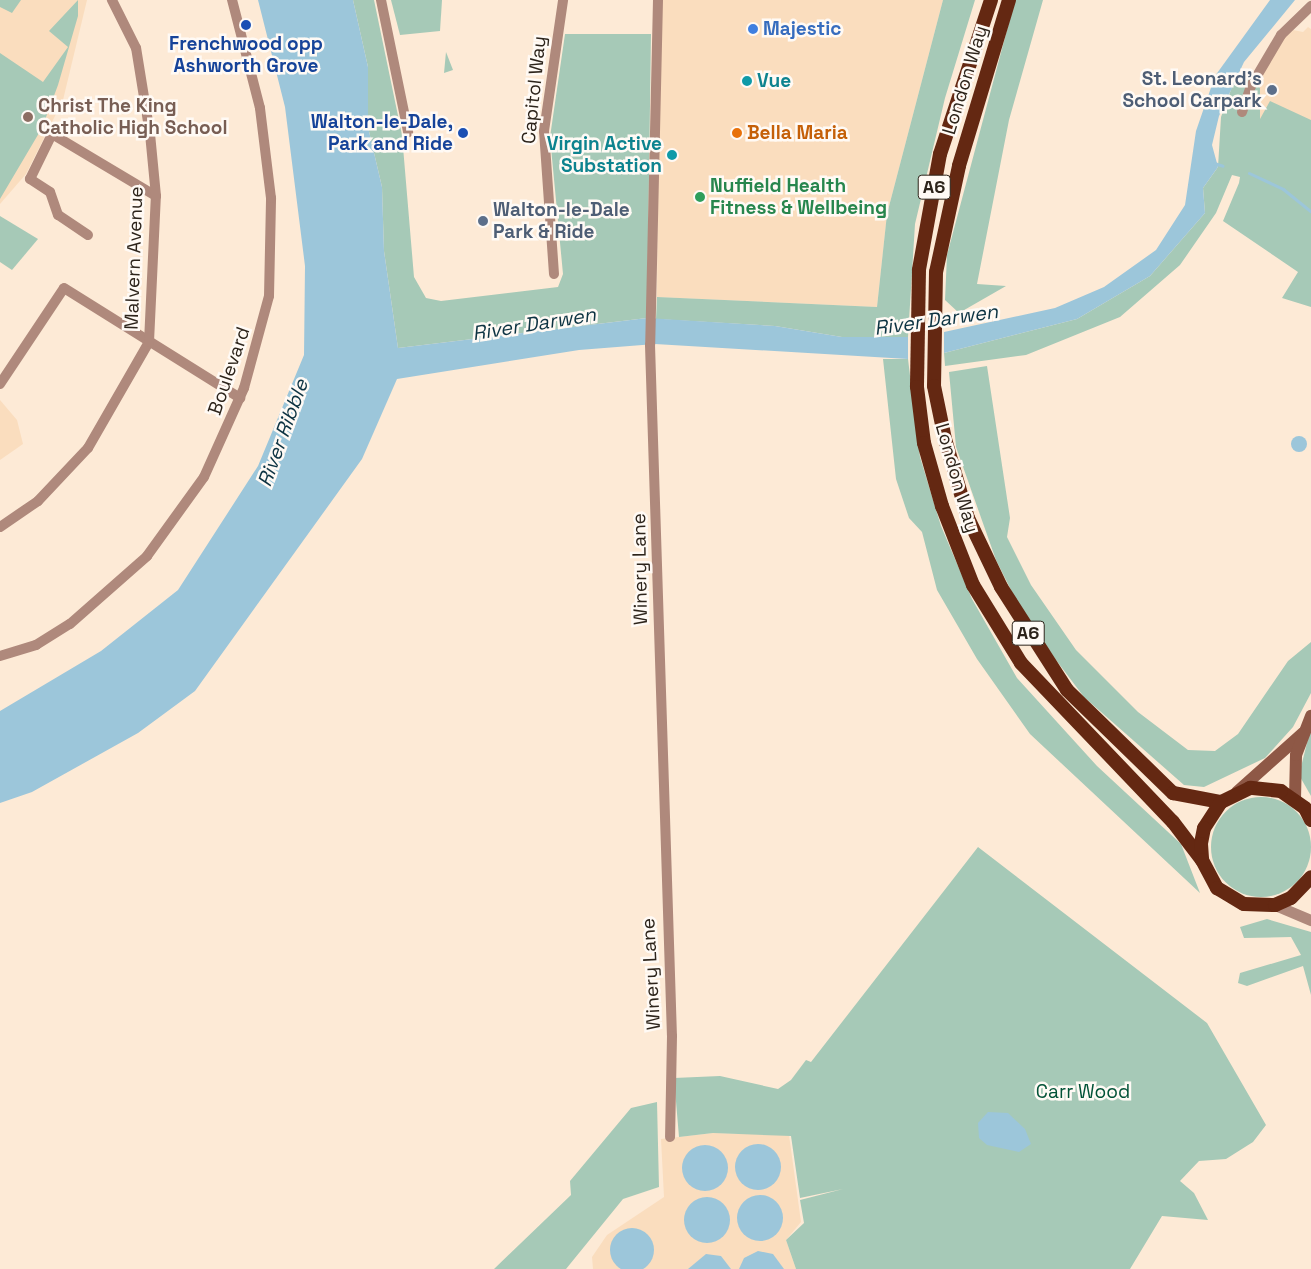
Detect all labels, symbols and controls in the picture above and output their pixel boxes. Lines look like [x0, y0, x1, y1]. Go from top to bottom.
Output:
place label: Majestic [763, 18, 841, 40]
marker: Frenchwood opp Ashworth Grove [240, 19, 252, 31]
marker: Majestic [747, 23, 759, 35]
street label: London Way [938, 23, 992, 137]
place label: Frenchwood opp Ashworth Grove [169, 33, 323, 77]
street label: Capitol Way [517, 35, 551, 145]
place label: St. Leonard's School Carpark [1122, 68, 1262, 112]
place label: Vue [757, 70, 791, 92]
marker: Vue [741, 75, 753, 87]
marker: St. Leonard's School Carpark [1266, 84, 1278, 96]
place label: Christ The King Catholic High School [38, 95, 227, 139]
marker: Christ The King Catholic High School [22, 111, 34, 123]
place label: Walton-le-Dale, Park and Ride [311, 111, 453, 155]
place label: Bella Maria [747, 122, 848, 144]
marker: Walton-le-Dale, Park and Ride [457, 127, 469, 139]
marker: Bella Maria [731, 127, 743, 139]
place label: Virgin Active Substation [547, 133, 662, 177]
marker: Virgin Active Substation [666, 149, 678, 161]
road number: A6 [916, 172, 952, 202]
place label: Nuffield Health Fitness & Wellbeing [710, 175, 887, 219]
street label: Malvern Avenue [120, 186, 148, 330]
marker: Nuffield Health Fitness & Wellbeing [694, 191, 706, 203]
place label: Walton-le-Dale Park & Ride [493, 199, 630, 243]
marker: Walton-le-Dale Park & Ride [477, 215, 489, 227]
water label: River Darwen [873, 299, 999, 341]
water label: River Darwen [471, 302, 597, 346]
street label: Boulevard [203, 324, 255, 418]
water label: River Ribble [252, 376, 314, 490]
street label: London Way [930, 421, 984, 535]
street label: Winery Lane [628, 513, 652, 625]
road number: A6 [1010, 618, 1046, 648]
street label: Winery Lane [637, 917, 665, 1031]
park label: Carr Wood [1036, 1081, 1130, 1103]

